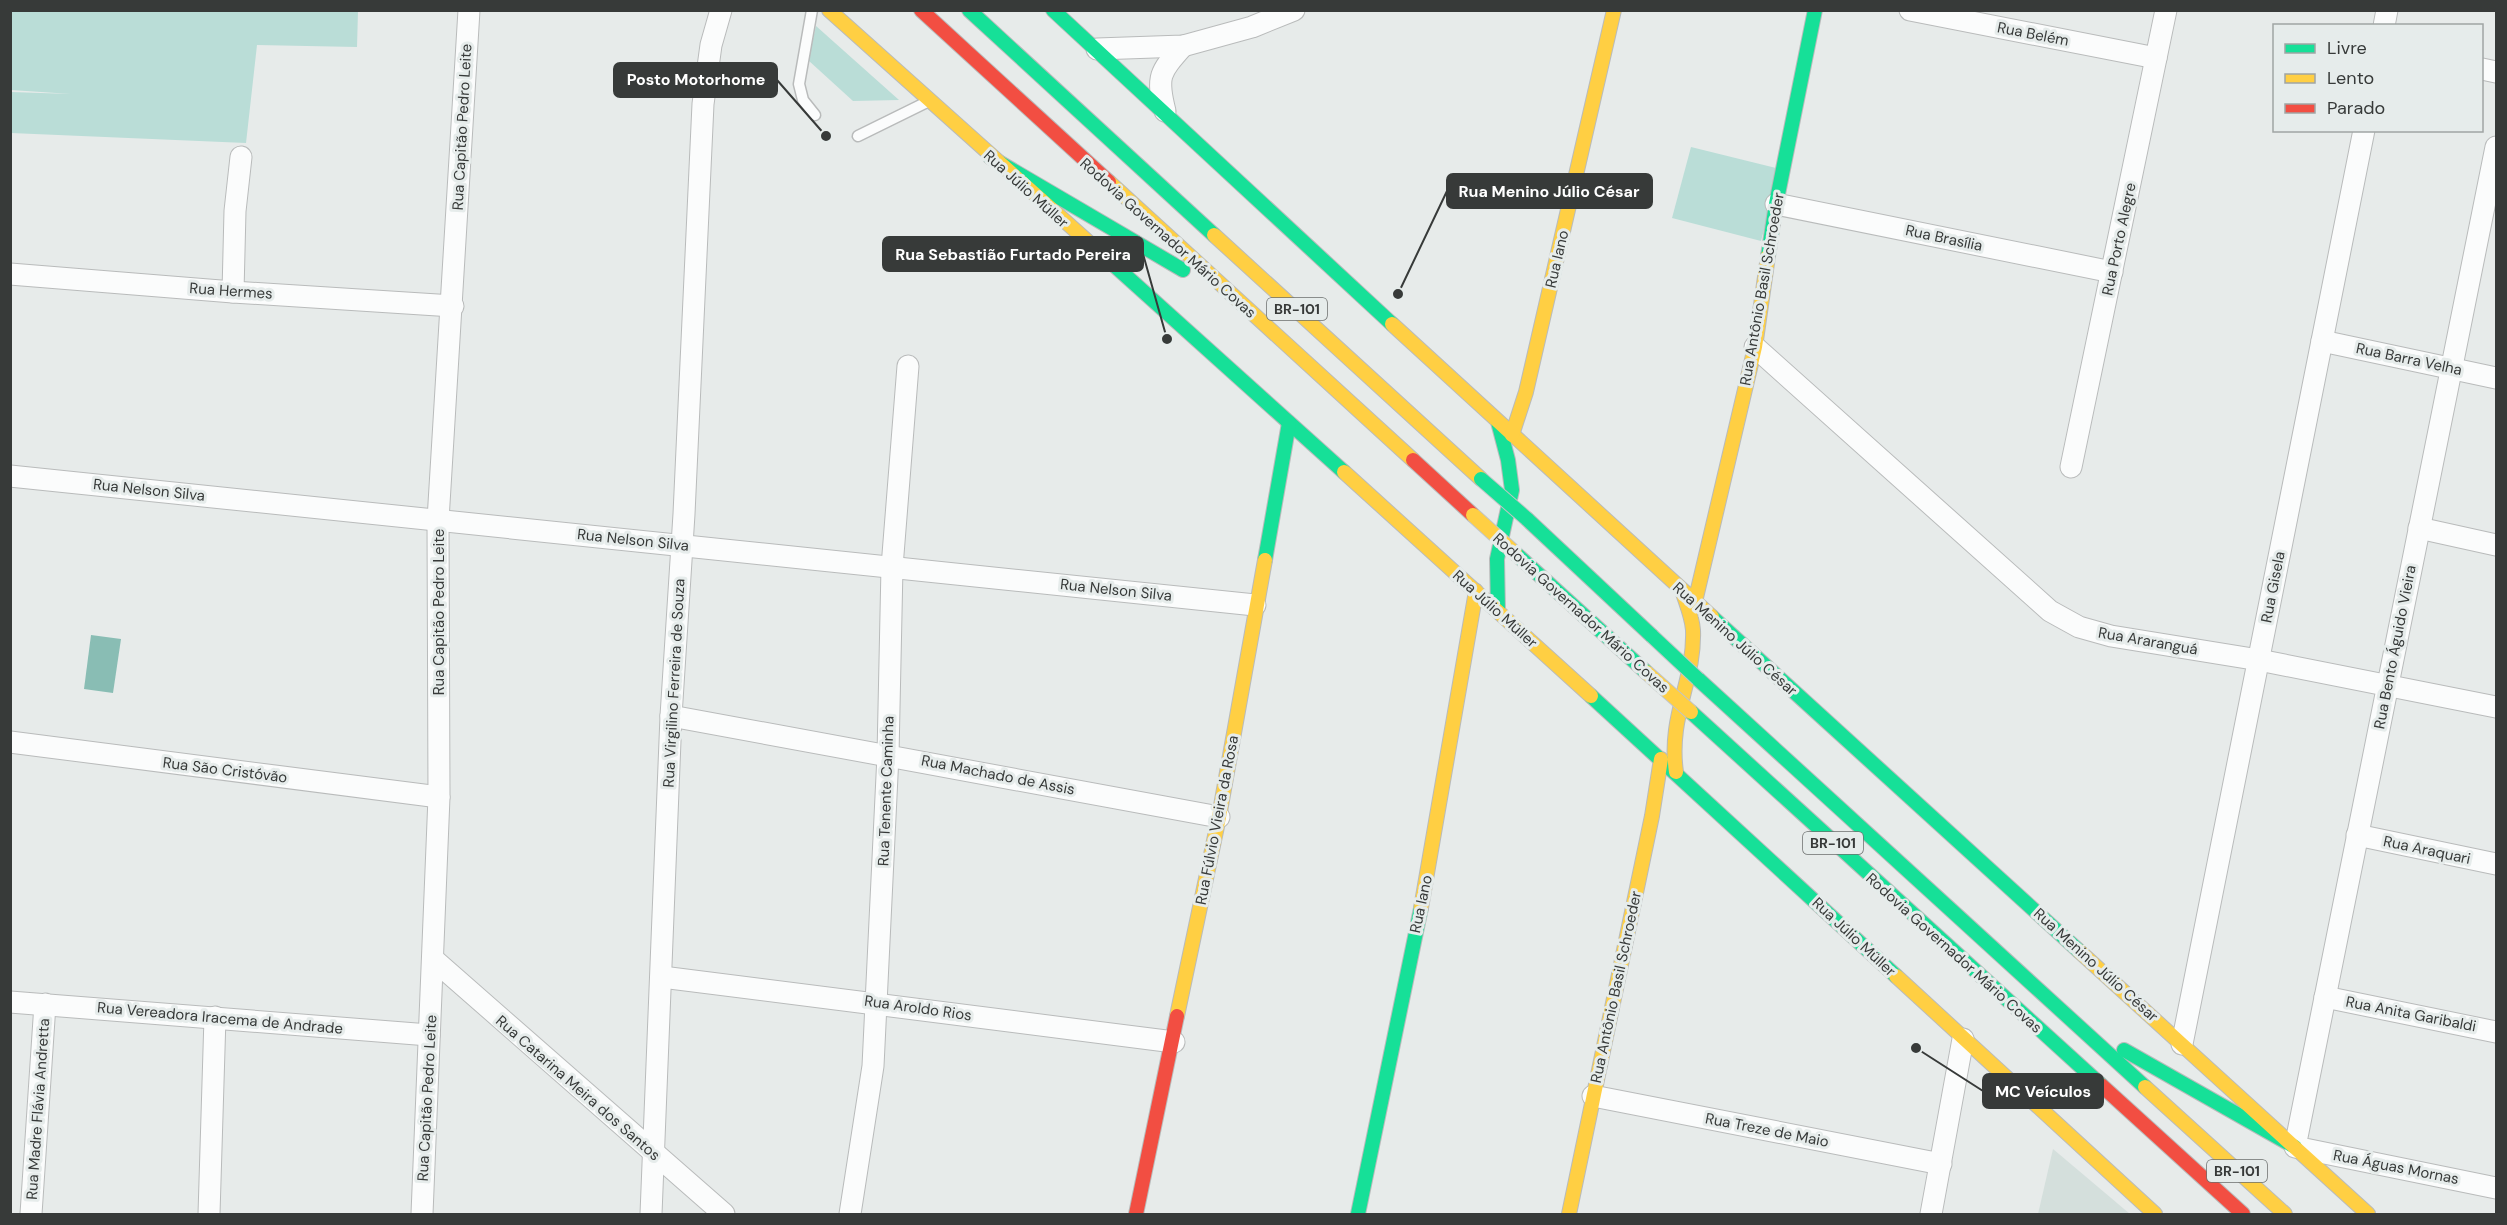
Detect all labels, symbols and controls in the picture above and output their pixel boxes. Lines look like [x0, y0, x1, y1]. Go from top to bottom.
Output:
street label: Rua Belém [1996, 17, 2070, 51]
legend [2273, 24, 2483, 132]
text: Livre [2327, 36, 2367, 60]
street label: Rua Capitão Pedro Leite [448, 43, 476, 211]
callout: Posto Motorhome [614, 63, 777, 97]
text: Lento [2327, 66, 2374, 90]
text: Posto Motorhome [627, 69, 765, 90]
text: Parado [2327, 96, 2385, 120]
street label: Rua Júlio Müller [979, 146, 1073, 233]
street label: Rodovia Governador Mário Covas [1076, 154, 1260, 322]
callout: Rua Menino Júlio César [1447, 174, 1652, 208]
text: Rua Menino Júlio César [1458, 181, 1640, 202]
street label: Rua Porto Alegre [2097, 181, 2141, 297]
street label: Rua Antônio Basil Schroeder [1735, 191, 1789, 387]
street label: Rua Brasília [1904, 220, 1984, 256]
street label: Rua Iano [1541, 228, 1573, 290]
callout: Rua Sebastião Furtado Pereira [883, 237, 1143, 271]
text: Rua Sebastião Furtado Pereira [895, 244, 1131, 265]
street label: Rua Hermes [189, 278, 273, 304]
road number: BR-101 [1267, 298, 1327, 320]
street label: Rua Barra Velha [2354, 338, 2464, 380]
street label: Rua Nelson Silva [92, 474, 206, 506]
street label: Rua Nelson Silva [576, 524, 690, 556]
street label: Rua Capitão Pedro Leite [429, 529, 449, 695]
street label: Rodovia Governador Mário Covas [1489, 529, 1673, 697]
street label: Rua Gisela [2256, 550, 2290, 624]
street label: Rua Bento Águido Vieira [2369, 563, 2421, 731]
street label: Rua Júlio Müller [1448, 566, 1542, 653]
street label: Rua Nelson Silva [1059, 574, 1173, 606]
street label: Rua Virgilino Ferreira de Souza [659, 578, 689, 788]
street label: Rua Menino Júlio César [1669, 578, 1802, 701]
street label: Rua Araranguá [2097, 622, 2199, 660]
street label: Rua Tenente Caminha [873, 715, 899, 867]
street label: Rua Fúlvio Vieira da Rosa [1191, 734, 1243, 906]
street label: Rua Machado de Assis [919, 750, 1077, 800]
street label: Rua São Cristóvão [162, 752, 288, 788]
street label: Rua Araquari [2382, 831, 2472, 869]
road number: BR-101 [1803, 832, 1863, 854]
street label: Rodovia Governador Mário Covas [1862, 869, 2046, 1037]
street label: Rua Iano [1405, 873, 1437, 935]
street label: Rua Antônio Basil Schroeder [1586, 889, 1646, 1085]
street label: Rua Júlio Müller [1808, 893, 1900, 981]
street label: Rua Menino Júlio César [2030, 904, 2163, 1027]
street label: Rua Aroldo Rios [863, 991, 973, 1025]
street label: Rua Anita Garibaldi [2344, 992, 2478, 1036]
street label: Rua Vereadora Iracema de Andrade [96, 997, 344, 1039]
street label: Rua Catarina Meira dos Santos [491, 1011, 665, 1165]
street label: Rua Capitão Pedro Leite [413, 1014, 441, 1182]
street label: Rua Madre Flávia Andretta [22, 1018, 54, 1200]
callout: MC Veículos [1983, 1074, 2103, 1108]
text: MC Veículos [1995, 1081, 2091, 1102]
street label: Rua Treze de Maio [1703, 1108, 1831, 1152]
street label: Rua Águas Mornas [2331, 1145, 2461, 1189]
road number: BR-101 [2207, 1160, 2267, 1182]

